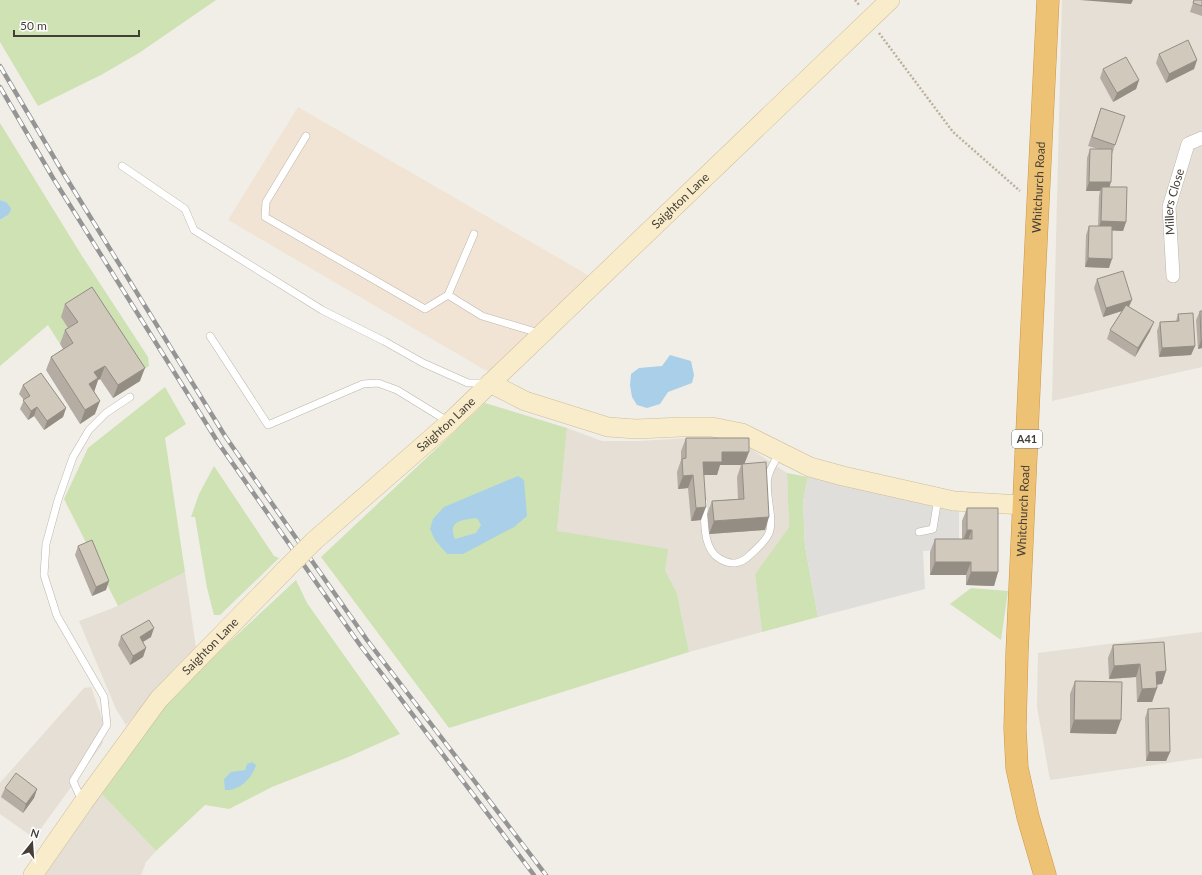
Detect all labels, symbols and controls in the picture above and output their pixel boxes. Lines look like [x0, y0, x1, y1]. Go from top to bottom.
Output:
scale bar [14, 12, 139, 38]
text: 50 m [20, 18, 47, 33]
street label: Whitchurch Road [1029, 141, 1048, 233]
street label: Millers Close [1161, 167, 1187, 235]
street label: Saighton Lane [648, 170, 712, 232]
street label: Saighton Lane [413, 394, 478, 455]
road number: A41 [1012, 430, 1042, 448]
street label: Whitchurch Road [1013, 465, 1033, 557]
street label: Saighton Lane [179, 614, 241, 678]
north arrow [12, 823, 52, 863]
text: N [29, 826, 41, 840]

